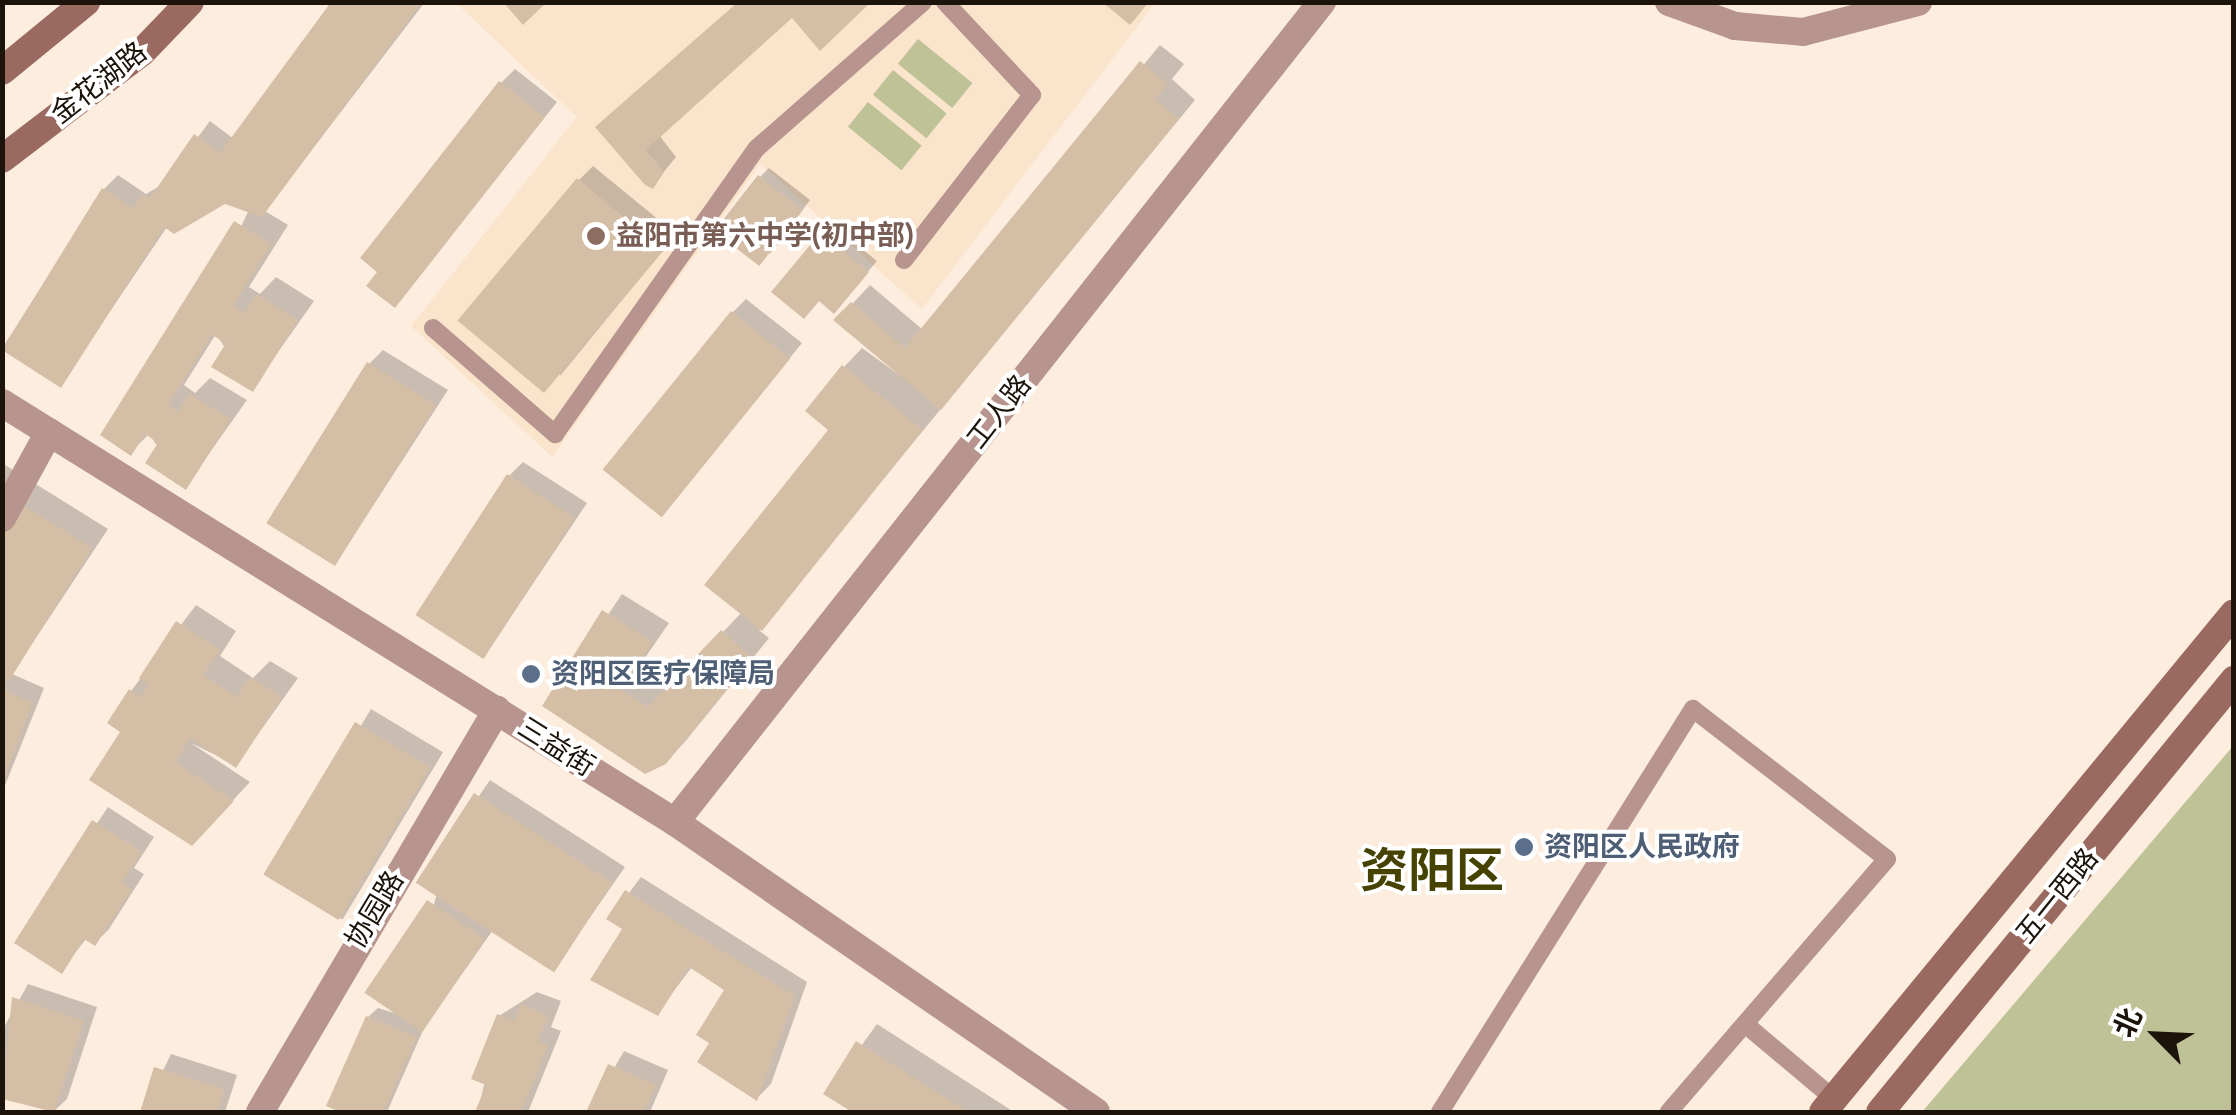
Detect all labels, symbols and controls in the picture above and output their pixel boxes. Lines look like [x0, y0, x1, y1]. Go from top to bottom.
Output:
street label: 金花湖路 [45, 35, 153, 131]
place label: 益阳市第六中学(初中部) [616, 219, 913, 253]
marker: 益阳市第六中学(初中部) [585, 225, 607, 247]
street label: 工人路 [960, 369, 1038, 455]
place label: 资阳区医疗保障局 [551, 657, 775, 691]
marker: 资阳区医疗保障局 [520, 663, 542, 685]
street label: 三益街 [511, 710, 601, 784]
place label: 资阳区人民政府 [1544, 830, 1740, 864]
marker: 资阳区人民政府 [1513, 836, 1535, 858]
street label: 五一西路 [2009, 842, 2105, 950]
district label: 资阳区 [1360, 844, 1504, 902]
street label: 协园路 [339, 865, 411, 955]
north arrow [2106, 985, 2206, 1085]
text: 北 [2107, 1003, 2150, 1043]

